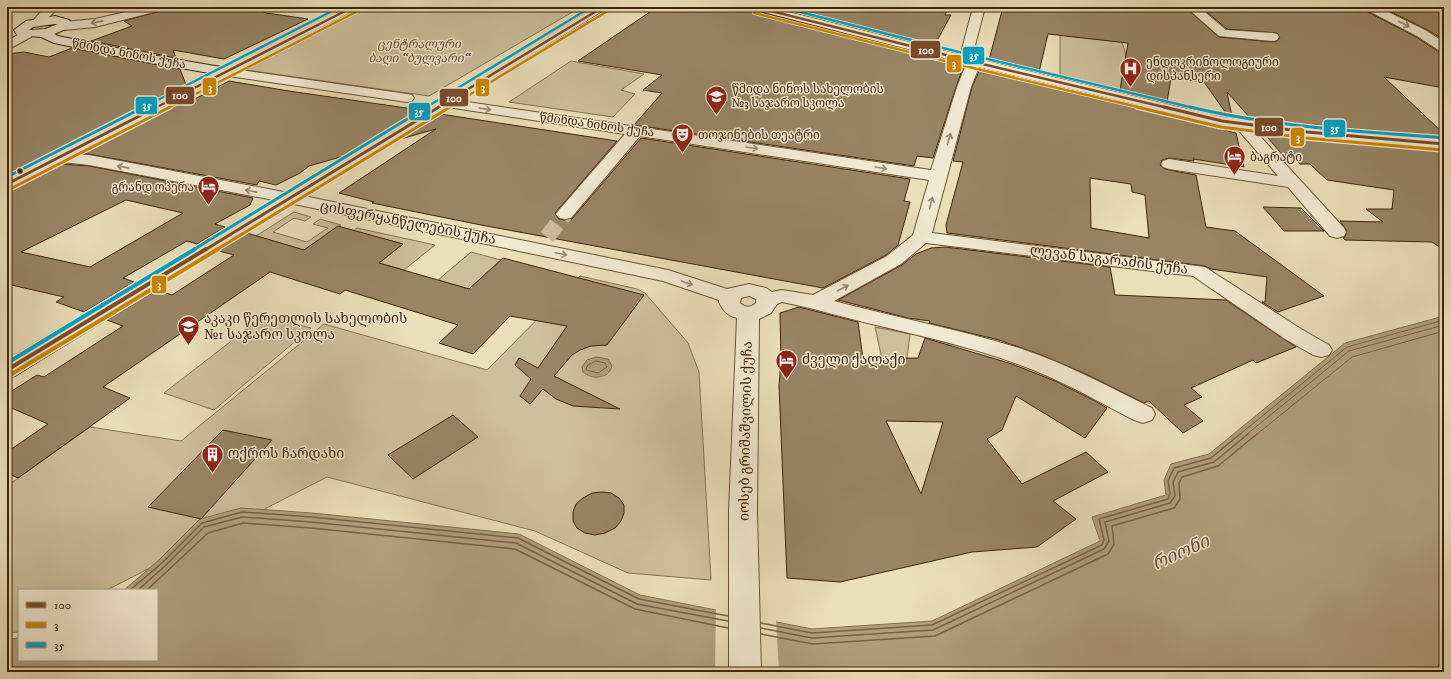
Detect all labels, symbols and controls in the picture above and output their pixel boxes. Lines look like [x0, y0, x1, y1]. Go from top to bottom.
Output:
one-way arrow [91, 19, 104, 27]
one-way arrow [1398, 21, 1410, 29]
street label: წმინდა ნინოს ქუჩა [71, 36, 187, 72]
park label: ცენტრალური ბაღი “ბულვარი“ [368, 37, 472, 66]
line badge: 100 [910, 40, 941, 59]
text: 100 [918, 44, 934, 58]
line badge: 35 [962, 46, 985, 65]
text: 35 [969, 49, 979, 63]
line badge: 3 [946, 54, 962, 73]
place label: ენდოკრინოლოგიური დისპანსერი [1146, 55, 1279, 84]
hospital icon: ენდოკრინოლოგიური დისპანსერი [1118, 56, 1144, 89]
text: 3 [952, 57, 956, 71]
line badge: 3 [202, 77, 217, 96]
line badge: 3 [475, 78, 490, 97]
text: 3 [208, 81, 212, 95]
text: 3 [481, 81, 485, 95]
place label: წმიდა ნინოს სახელობის №3 საჯარო სკოლა [732, 82, 884, 111]
school or university icon: წმიდა ნინოს სახელობის №3 საჯარო სკოლა [704, 83, 730, 116]
line badge: 100 [165, 86, 195, 105]
line badge: 100 [439, 88, 469, 107]
text: 100 [172, 89, 188, 103]
text: 100 [446, 92, 462, 106]
line badge: 35 [135, 96, 158, 115]
text: 35 [142, 99, 152, 113]
line badge: 35 [408, 102, 431, 121]
text: 35 [414, 105, 424, 119]
one-way arrow [478, 105, 491, 113]
street label: წმინდა ნინოს ქუჩა [539, 110, 655, 140]
line badge: 100 [1254, 117, 1284, 137]
line badge: 35 [1323, 119, 1346, 138]
text: 100 [1261, 121, 1277, 135]
theatre icon: თოჯინების თეატრი [670, 122, 696, 155]
text: 35 [1330, 122, 1340, 136]
line badge: 3 [1290, 127, 1305, 147]
place label: თოჯინების თეატრი [698, 128, 820, 143]
text: 3 [1296, 131, 1300, 145]
one-way arrow [946, 133, 953, 146]
one-way arrow [746, 144, 759, 152]
hotel icon: ბაგრატი [1221, 144, 1247, 177]
place label: ბაგრატი [1250, 150, 1302, 165]
one-way arrow [117, 162, 130, 170]
one-way arrow [874, 164, 887, 172]
unlabelled marker [15, 166, 25, 176]
hotel icon: გრანდ ოპერა [196, 174, 222, 207]
place label: გრანდ ოპერა [112, 180, 194, 195]
one-way arrow [245, 186, 258, 194]
one-way arrow [928, 196, 935, 209]
street label: ცისფერყანწელების ქუჩა [318, 197, 498, 249]
street label: ლევან საგარაძის ქუჩა [1029, 241, 1189, 279]
one-way arrow [554, 250, 567, 258]
line badge: 3 [151, 275, 167, 294]
text: 3 [157, 278, 161, 292]
one-way arrow [681, 279, 693, 287]
one-way arrow [837, 284, 849, 291]
place label: აკაკი წერეთლის სახელობის №1 საჯარო სკოლა [204, 310, 407, 344]
school or university icon: აკაკი წერეთლის სახელობის №1 საჯარო სკოლა [175, 314, 201, 347]
street label: იოსებ გრიშაშვილის ქუჩა [735, 341, 757, 521]
hotel icon: ძველი ქალაქი [773, 347, 799, 380]
place label: ძველი ქალაქი [802, 351, 906, 369]
building icon: ოქროს ჩარდახი [199, 441, 225, 474]
place label: ოქროს ჩარდახი [228, 445, 344, 463]
water label: რიონი [1149, 530, 1215, 575]
legend [18, 589, 158, 661]
text: 100 [54, 598, 71, 613]
text: 3 [54, 618, 58, 633]
text: 35 [54, 638, 64, 653]

